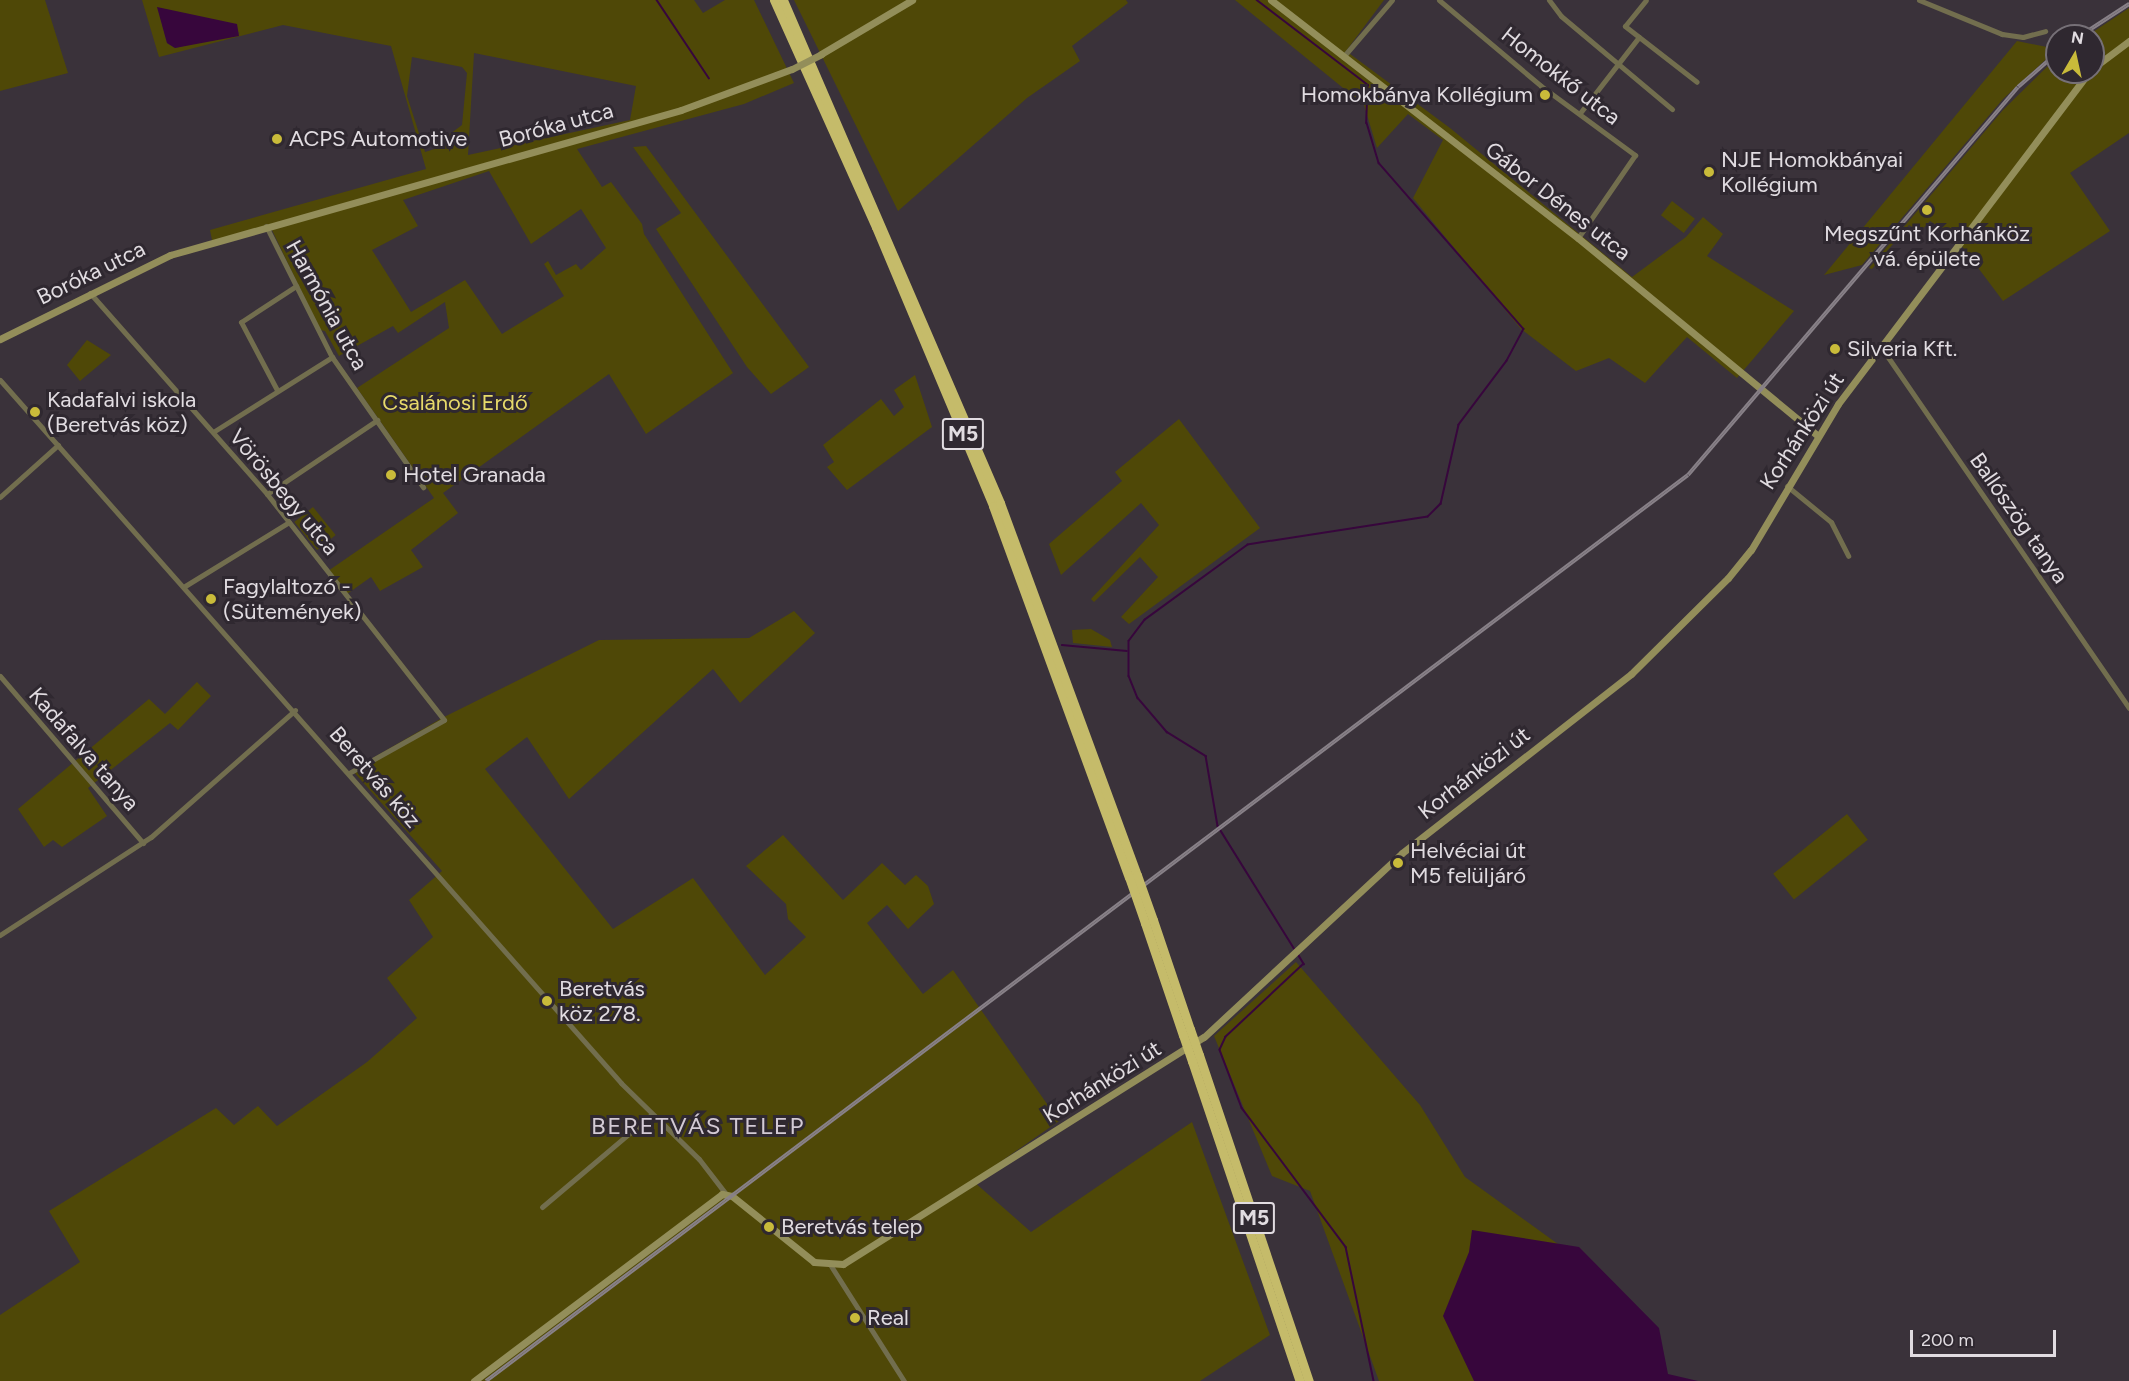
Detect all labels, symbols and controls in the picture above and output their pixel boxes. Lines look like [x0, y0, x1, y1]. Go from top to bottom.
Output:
street label: Homokkő utca [1496, 21, 1626, 131]
north arrow [2045, 24, 2105, 84]
text: N [2070, 27, 2085, 48]
place label: Homokbánya Kollégium [1301, 82, 1533, 108]
marker: Homokbánya Kollégium [1538, 88, 1552, 102]
street label: Boróka utca [496, 97, 616, 153]
place label: ACPS Automotive [289, 126, 467, 152]
marker: ACPS Automotive [270, 132, 284, 146]
street label: Gábor Dénes utca [1480, 136, 1636, 266]
place label: NJE Homokbányai Kollégium [1721, 146, 1903, 198]
marker: NJE Homokbányai Kollégium [1702, 165, 1716, 179]
marker: Megszűnt Korhánköz vá. épülete [1920, 203, 1934, 217]
place label: Megszűnt Korhánköz vá. épülete [1824, 220, 2030, 272]
street label: Boróka utca [33, 235, 149, 311]
street label: Harmónia utca [280, 235, 374, 375]
place label: Silveria Kft. [1847, 336, 1957, 362]
marker: Silveria Kft. [1828, 342, 1842, 356]
street label: Korhánközi út [1754, 367, 1850, 495]
place label: Kadafalvi iskola (Beretvás köz) [47, 386, 196, 438]
park label: Csalánosi Erdő [382, 390, 528, 416]
marker: Kadafalvi iskola (Beretvás köz) [28, 405, 42, 419]
road number: M5 [940, 416, 986, 452]
street label: Vörösbegy utca [224, 424, 344, 560]
street label: Ballószög tanya [1964, 448, 2074, 588]
place label: Hotel Granada [403, 462, 546, 488]
marker: Hotel Granada [384, 468, 398, 482]
place label: Fagylaltozó - (Sütemények) [223, 573, 361, 624]
marker: Fagylaltozó - (Sütemények) [204, 592, 218, 606]
street label: Kadafalva tanya [23, 682, 145, 816]
street label: Beretvás köz [324, 721, 426, 833]
street label: Korhánközi út [1413, 721, 1535, 825]
place label: Helvéciai út M5 felüljáró [1410, 837, 1526, 888]
marker: Helvéciai út M5 felüljáró [1391, 856, 1405, 870]
place label: Beretvás köz 278. [559, 975, 645, 1026]
marker: Beretvás köz 278. [540, 994, 554, 1008]
street label: Korhánközi út [1038, 1035, 1166, 1129]
district label: BERETVÁS TELEP [591, 1112, 805, 1140]
road number: M5 [1232, 1200, 1276, 1236]
place label: Beretvás telep [781, 1214, 922, 1240]
marker: Beretvás telep [762, 1220, 776, 1234]
place label: Real [867, 1305, 909, 1331]
marker: Real [848, 1311, 862, 1325]
scale bar [1913, 1318, 2058, 1356]
text: 200 m [1921, 1329, 1974, 1351]

